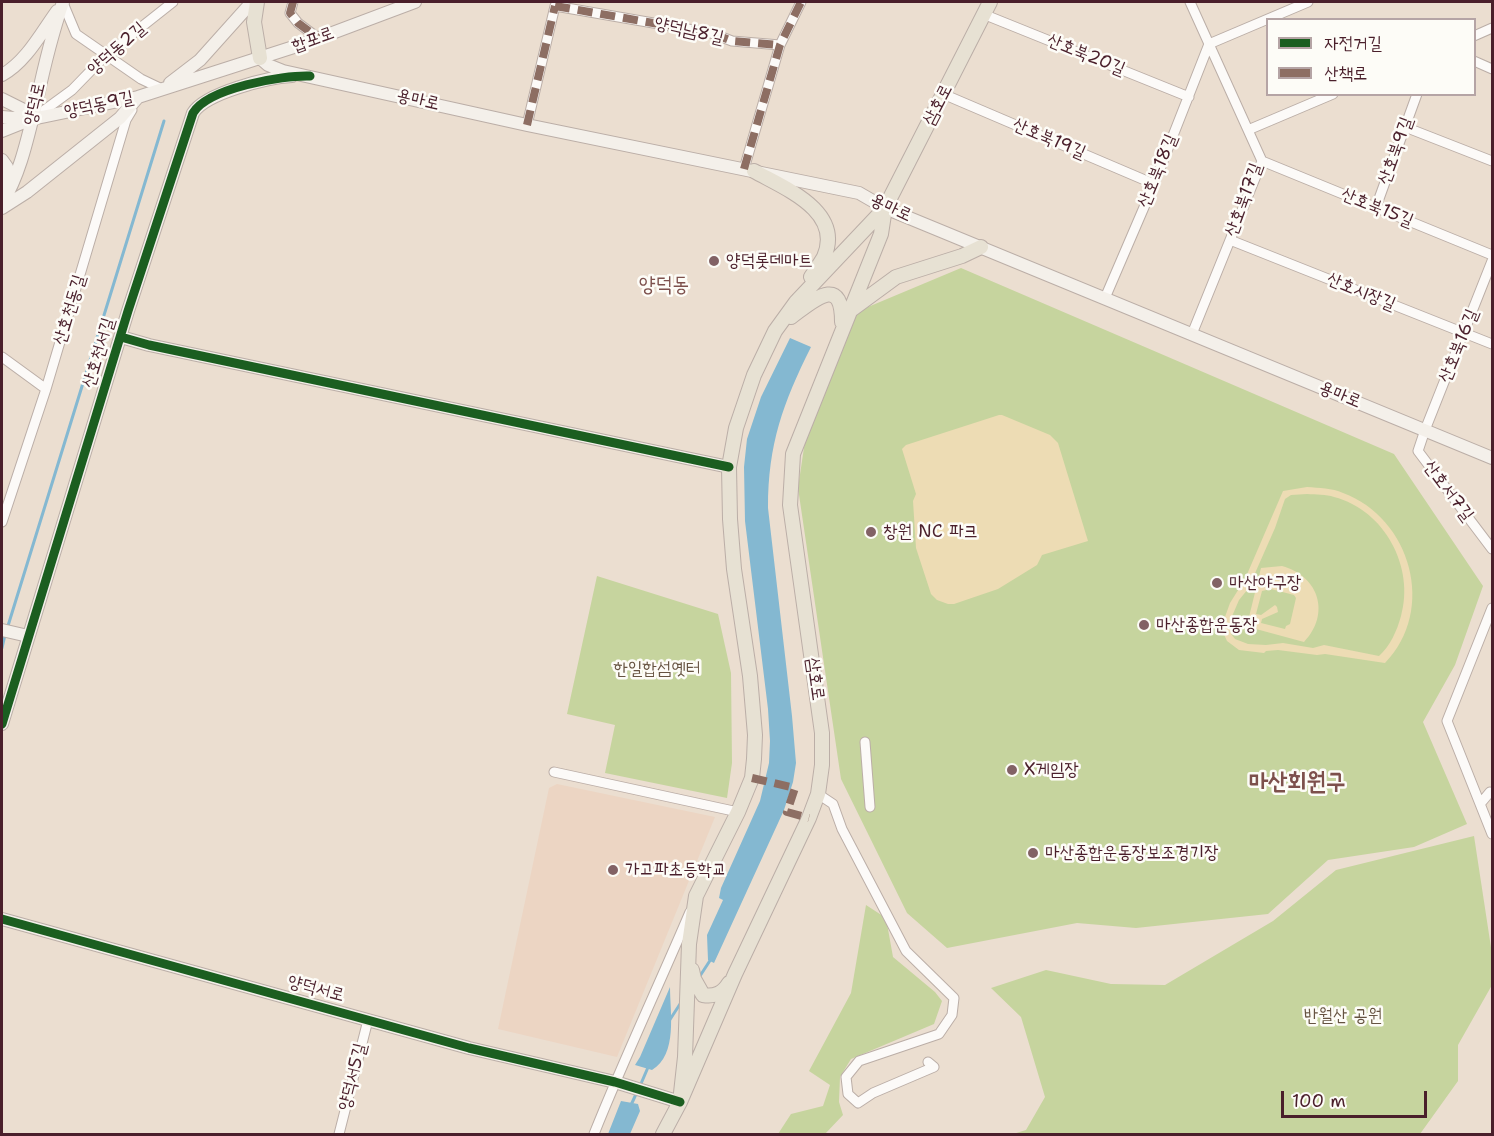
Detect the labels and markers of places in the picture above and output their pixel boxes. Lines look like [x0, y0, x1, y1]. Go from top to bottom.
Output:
place label: 양덕롯데마트 [726, 250, 813, 272]
marker: 양덕롯데마트 [707, 254, 721, 268]
place label: 창원 NC 파크 [883, 521, 978, 543]
marker: 창원 NC 파크 [864, 525, 878, 539]
place label: 마산야구장 [1229, 572, 1301, 594]
marker: 마산야구장 [1210, 576, 1224, 590]
place label: 마산종합운동장 [1156, 614, 1257, 636]
marker: 마산종합운동장 [1137, 618, 1151, 632]
place label: X게임장 [1024, 759, 1079, 781]
marker: X게임장 [1005, 763, 1019, 777]
place label: 마산종합운동장보조경기장 [1045, 842, 1219, 864]
marker: 마산종합운동장보조경기장 [1026, 846, 1040, 860]
place label: 가고파초등학교 [625, 859, 726, 881]
marker: 가고파초등학교 [606, 863, 620, 877]

